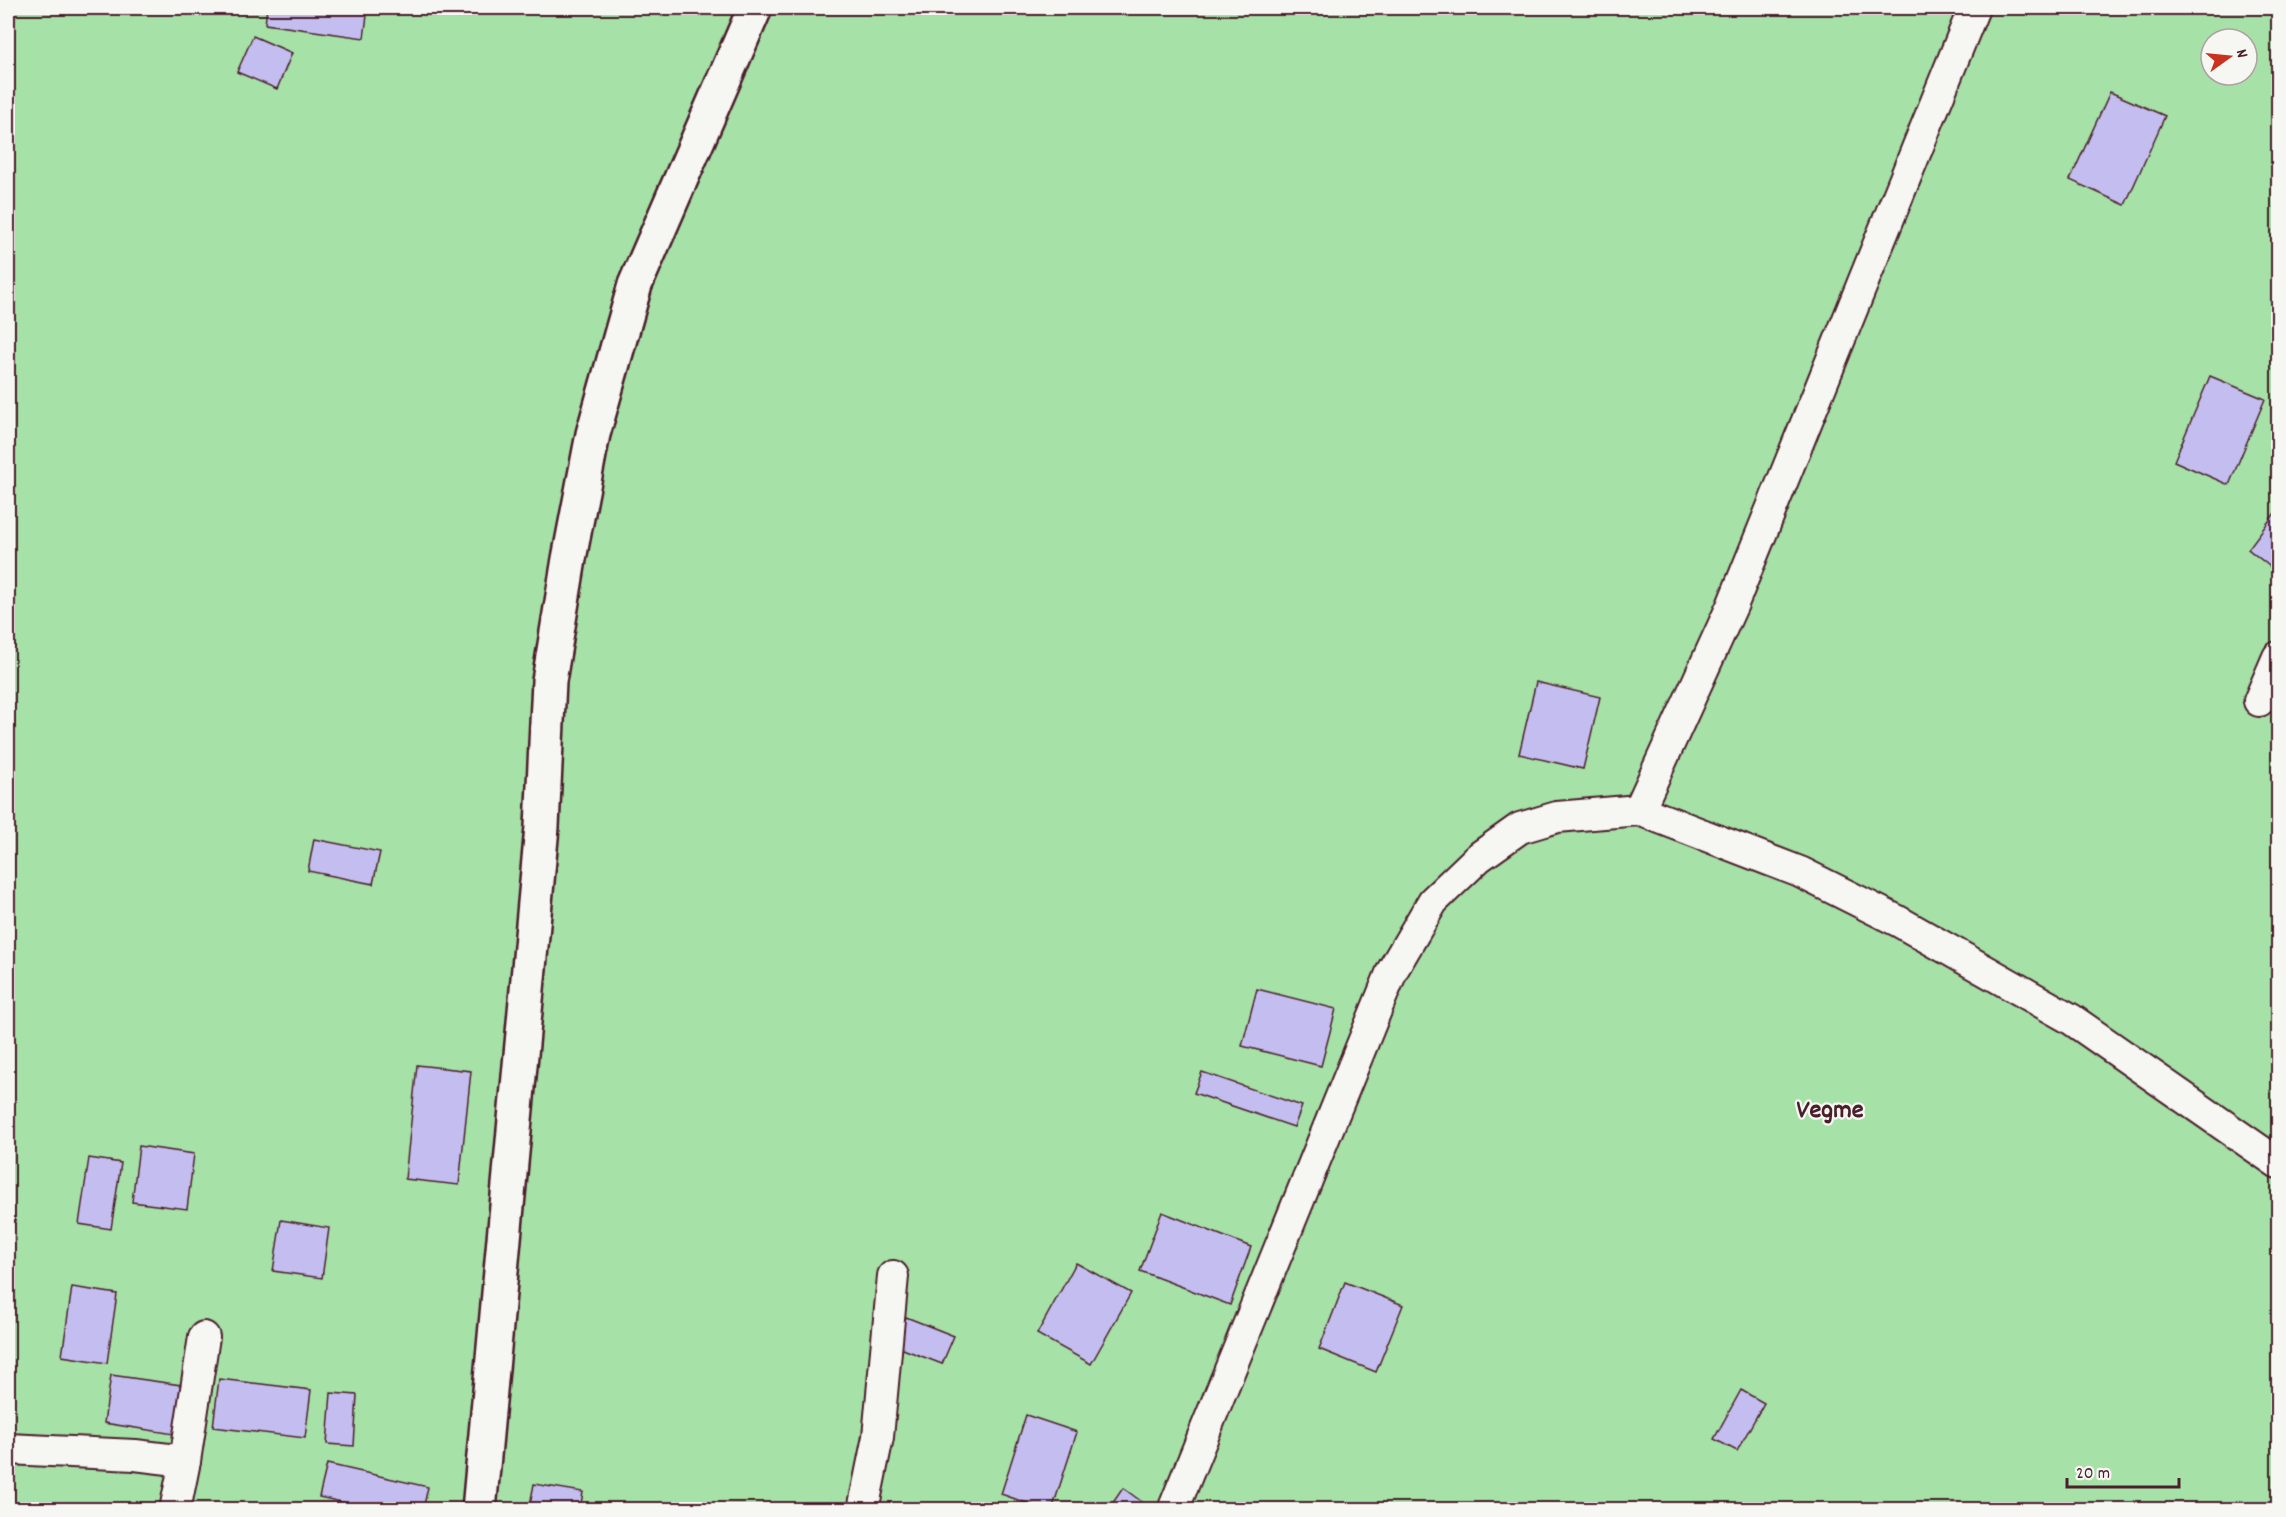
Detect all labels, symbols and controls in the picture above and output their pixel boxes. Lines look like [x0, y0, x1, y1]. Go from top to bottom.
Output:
north arrow [2199, 27, 2259, 87]
text: N [2229, 47, 2253, 61]
district label: Vegme [1796, 1092, 1864, 1131]
scale bar [2067, 1451, 2180, 1489]
text: 20 m [2076, 1462, 2110, 1487]

